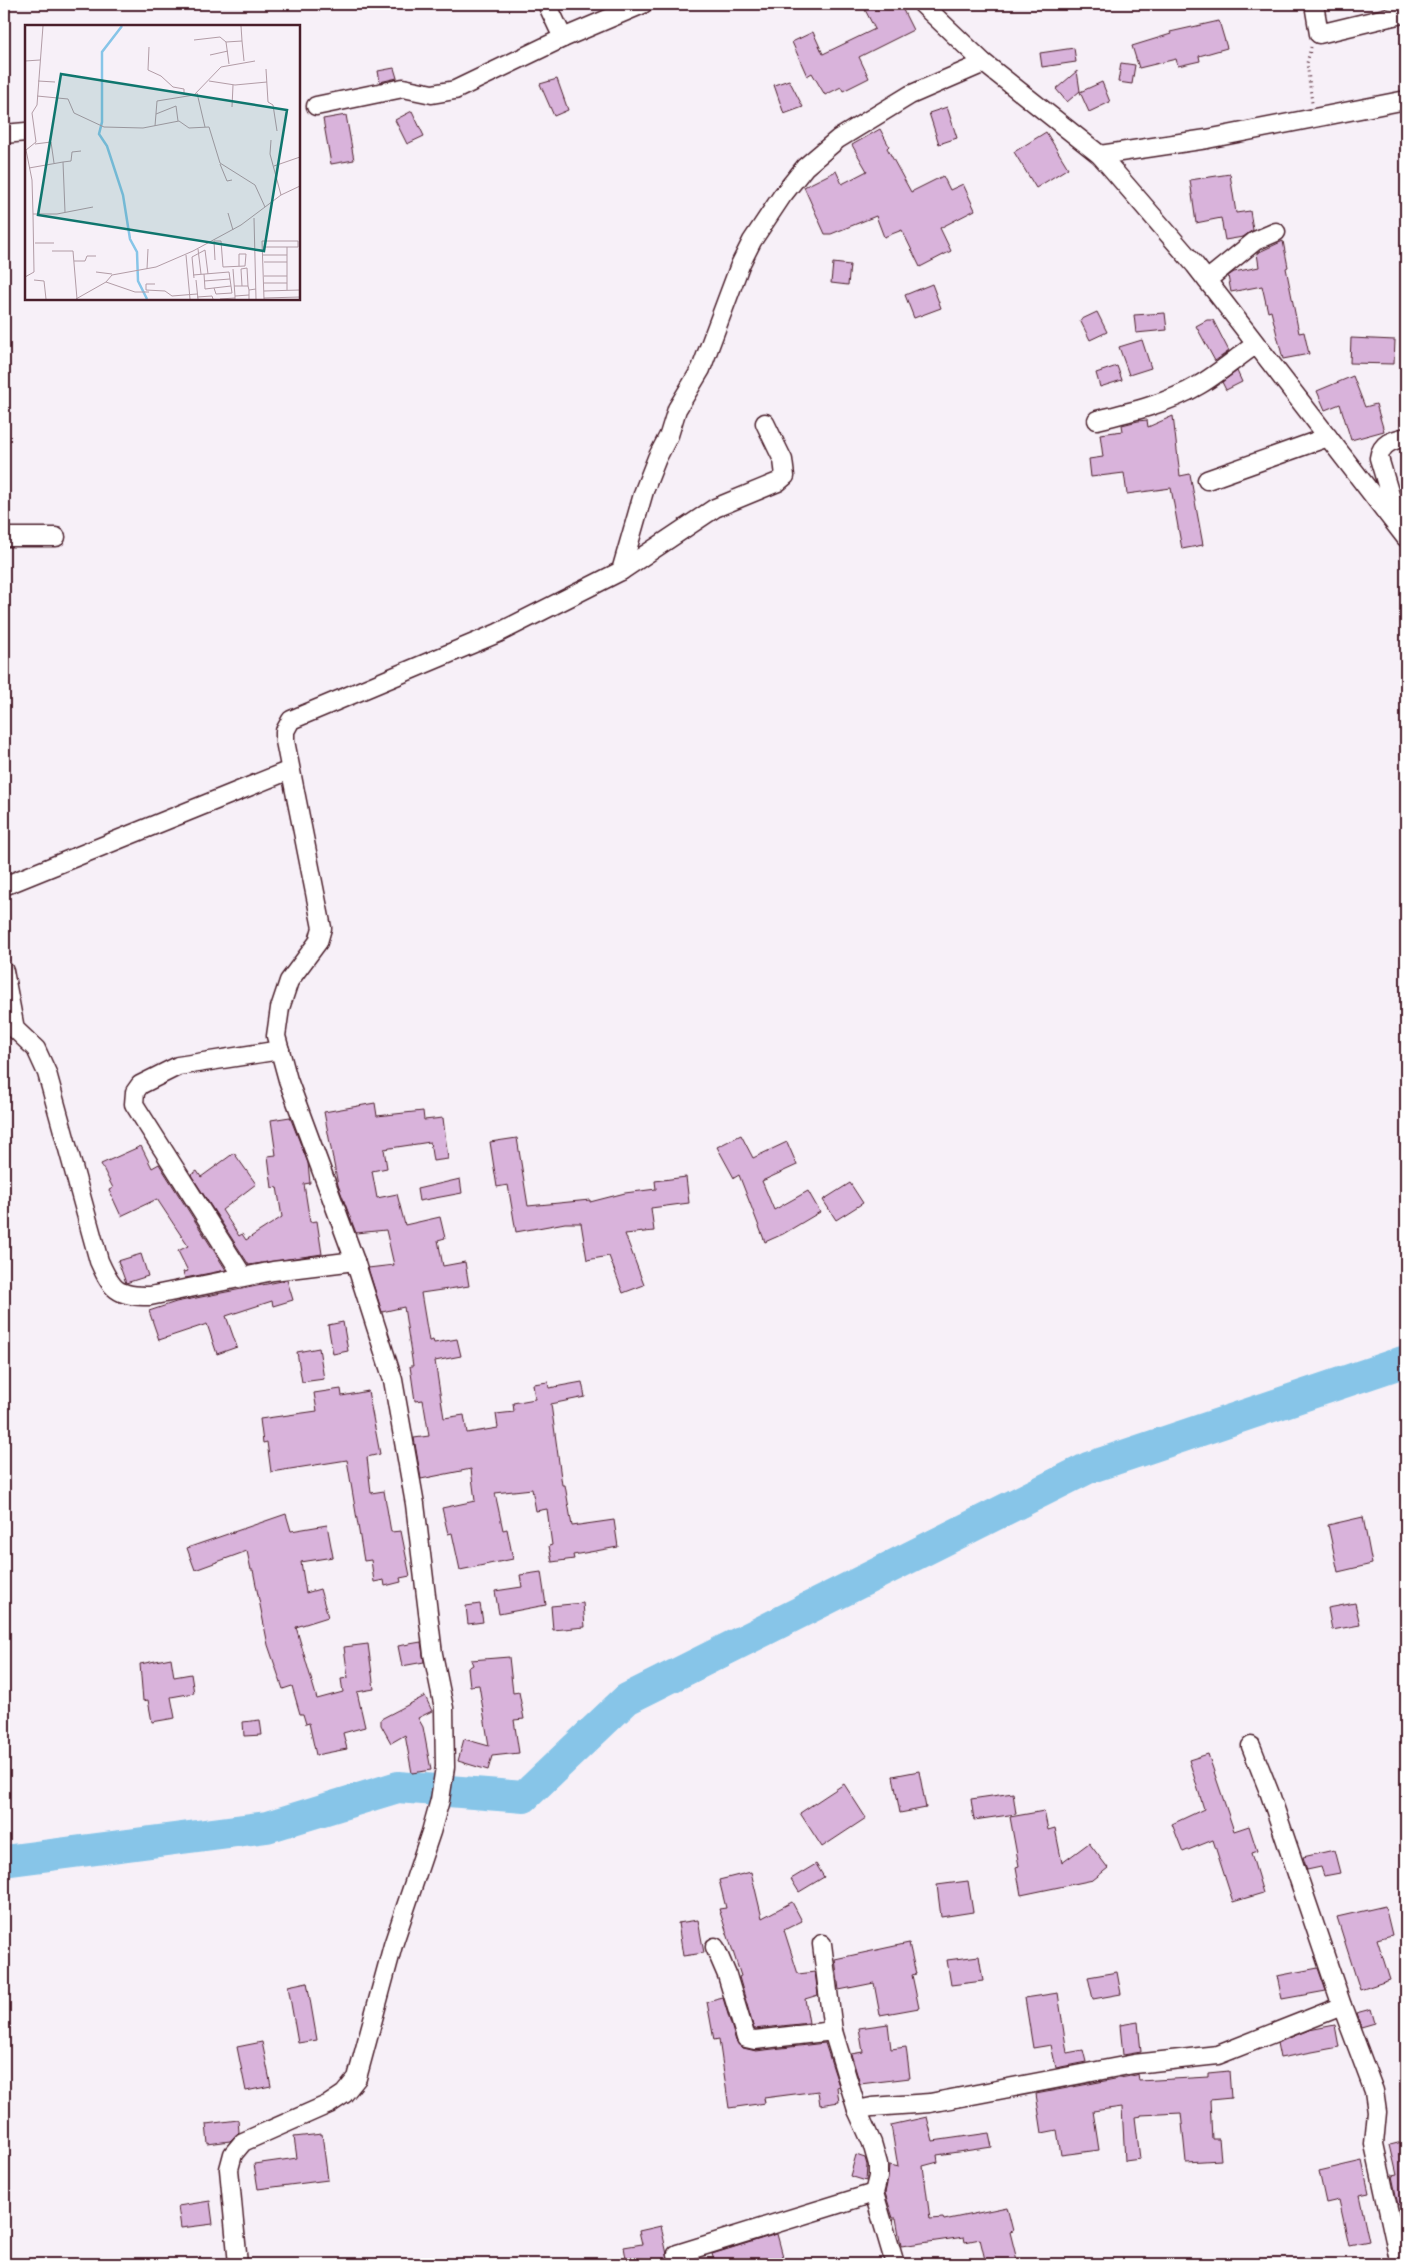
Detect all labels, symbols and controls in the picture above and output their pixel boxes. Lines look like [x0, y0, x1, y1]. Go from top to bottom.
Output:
inset map [25, 25, 300, 300]

